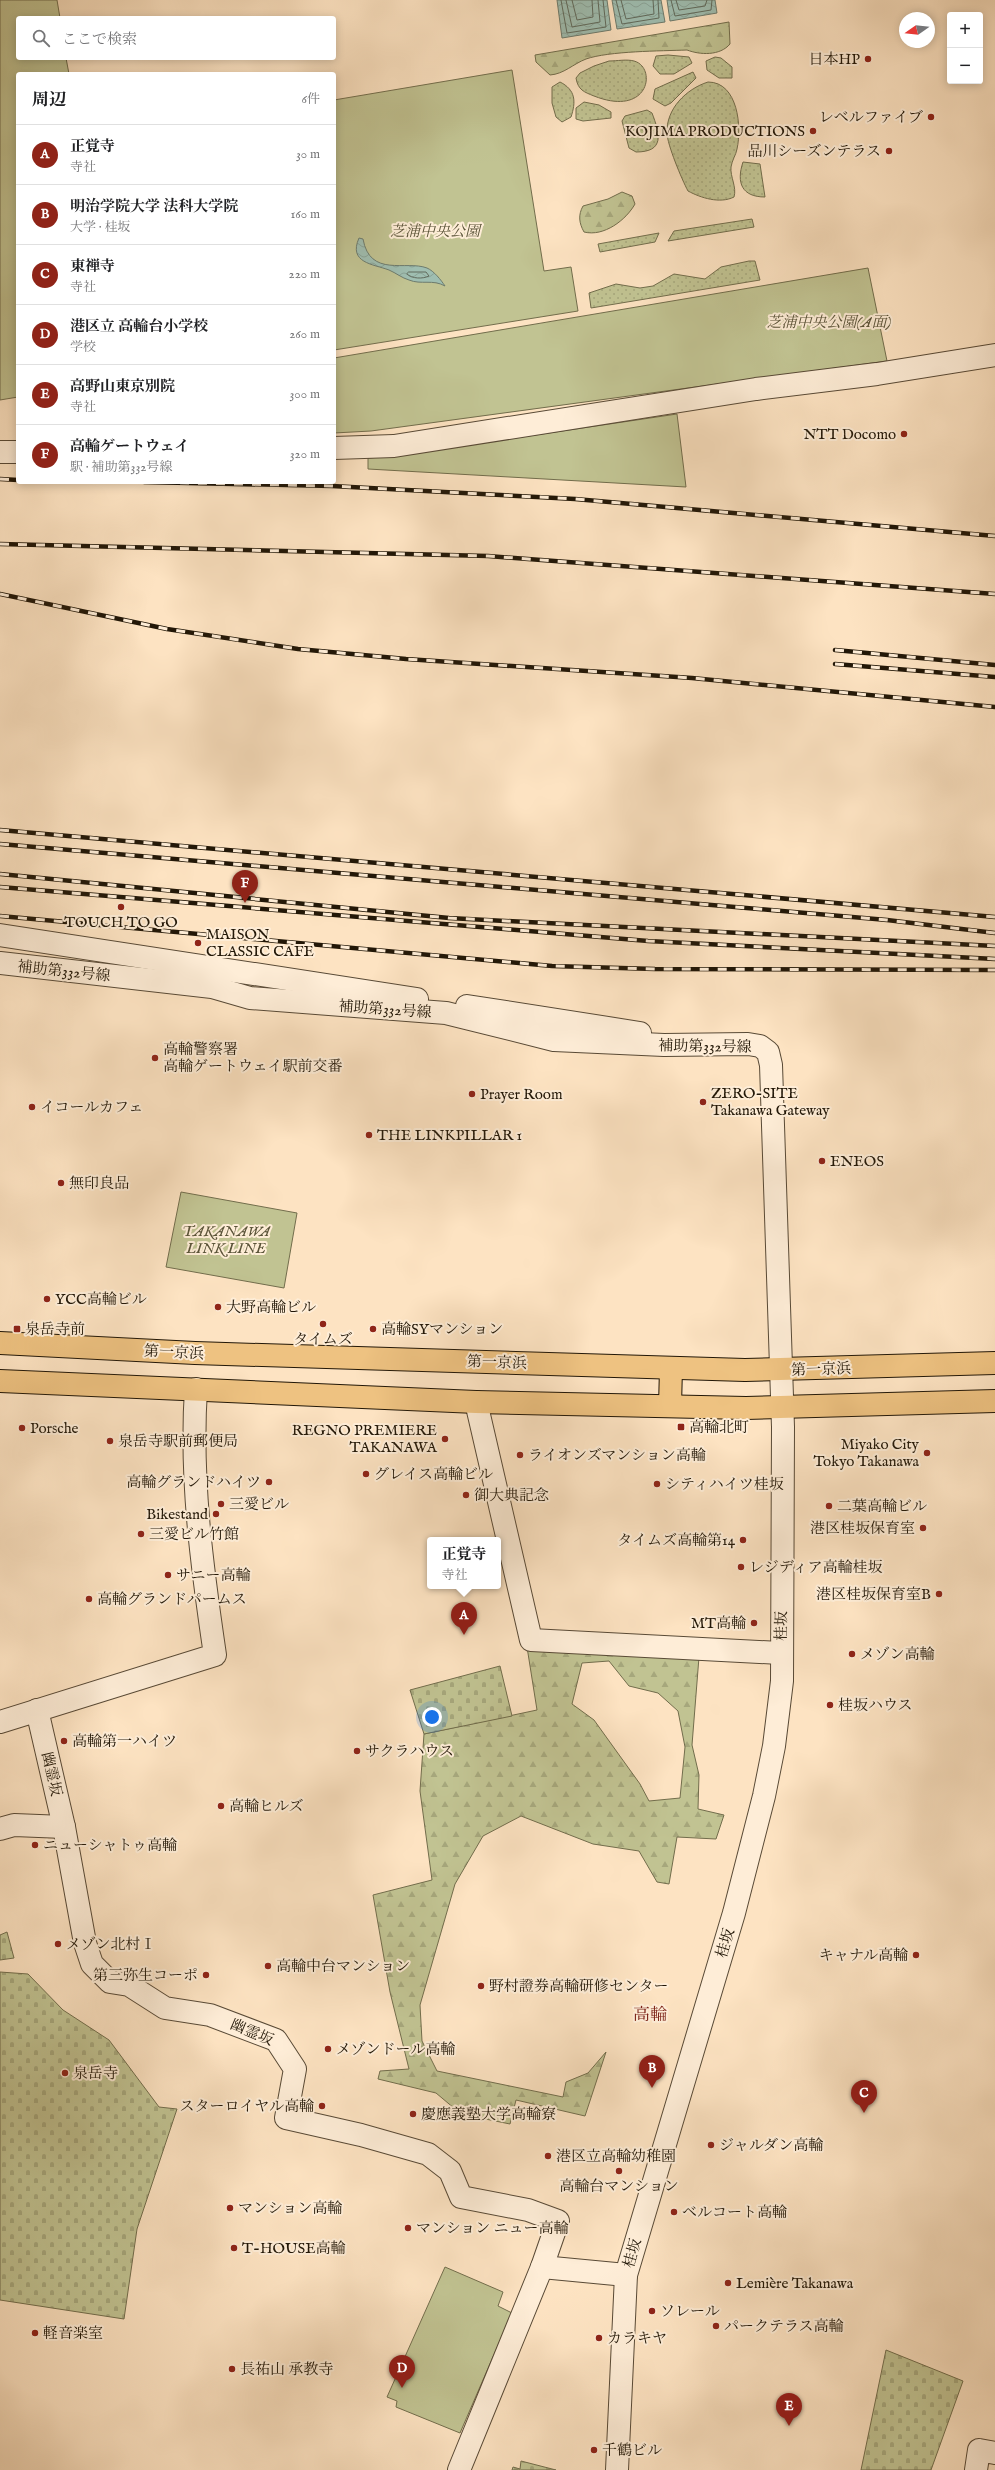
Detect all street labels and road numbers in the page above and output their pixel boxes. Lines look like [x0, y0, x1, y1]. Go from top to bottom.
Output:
street label: 補助第332号線 [17, 957, 111, 986]
street label: 補助第332号線 [338, 997, 432, 1022]
street label: 補助第332号線 [658, 1036, 752, 1057]
street label: 第一京浜 [144, 1341, 204, 1364]
street label: 第一京浜 [467, 1352, 527, 1373]
street label: 第一京浜 [791, 1359, 851, 1380]
street label: 桂坂 [772, 1611, 791, 1641]
street label: 幽霊坂 [37, 1750, 66, 1798]
street label: 桂坂 [712, 1926, 739, 1960]
street label: 幽霊坂 [227, 2015, 276, 2050]
street label: 桂坂 [619, 2236, 646, 2270]

